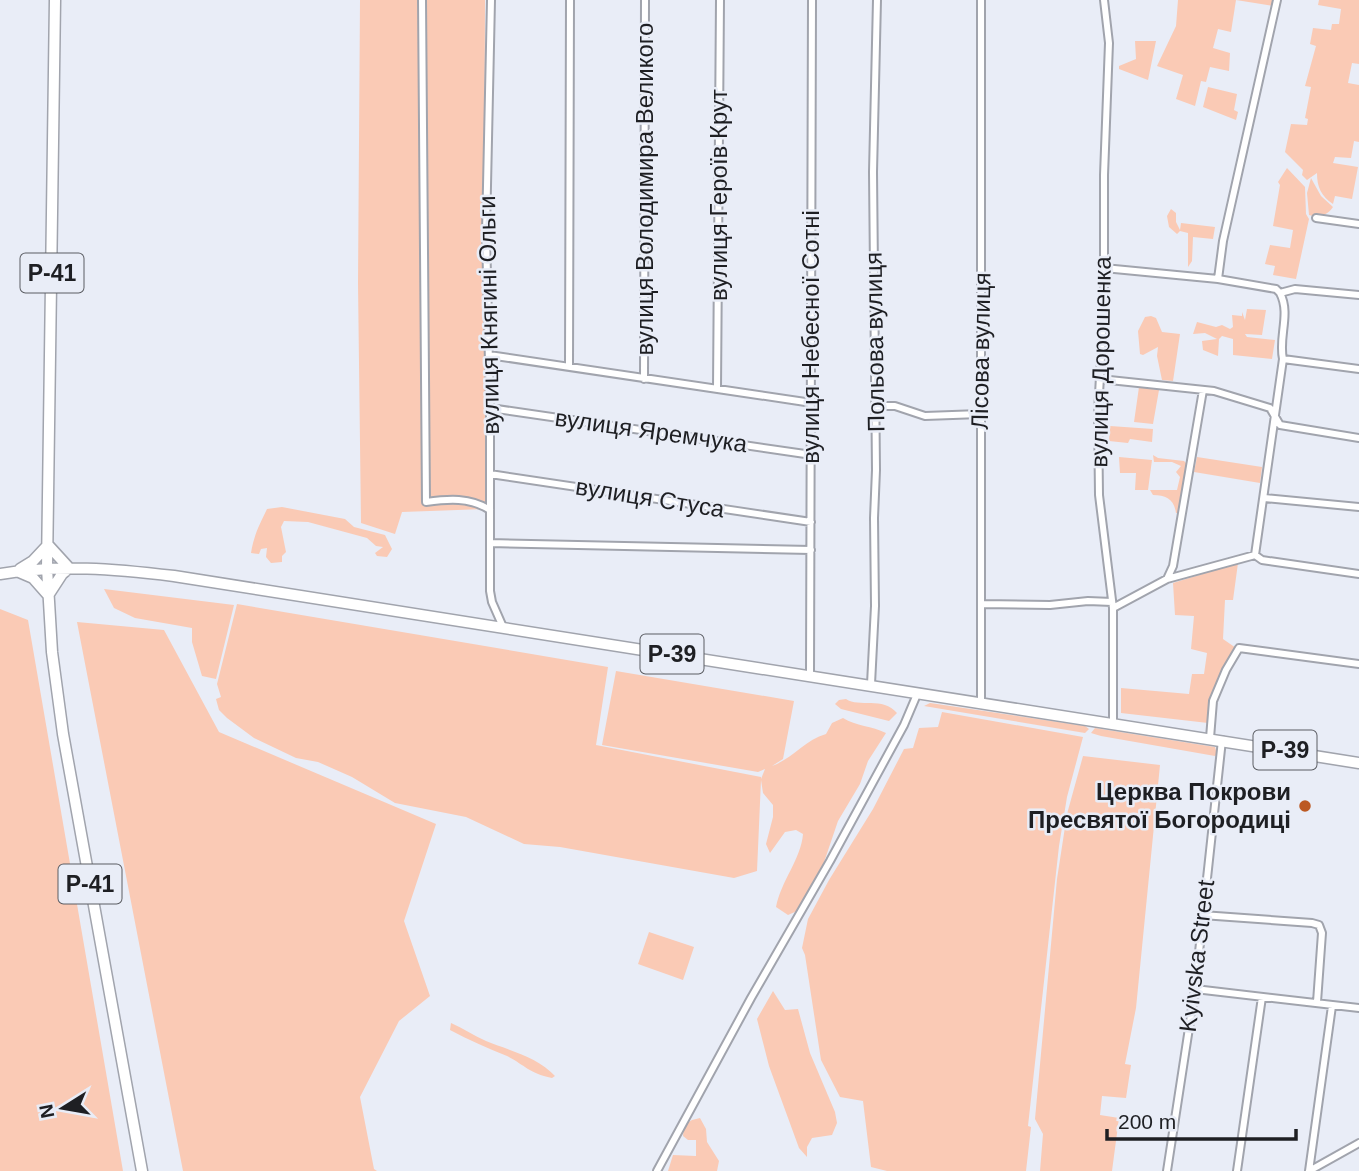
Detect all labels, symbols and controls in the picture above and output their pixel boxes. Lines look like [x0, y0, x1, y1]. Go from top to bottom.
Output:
street label: вулиця Володимира Великого [631, 23, 658, 355]
street label: вулиця Героїв Крут [705, 89, 732, 301]
street label: вулиця Княгині Ольги [473, 195, 504, 435]
street label: вулиця Небесної Сотні [797, 210, 824, 464]
street label: Польова вулиця [859, 252, 890, 432]
road number: Р-41 [20, 254, 84, 292]
street label: вулиця Дорошенка [1085, 255, 1116, 468]
street label: Лісова вулиця [966, 272, 995, 430]
street label: вулиця Яремчука [553, 404, 750, 457]
street label: вулиця Стуса [574, 472, 727, 523]
road number: Р-39 [640, 634, 704, 674]
road number: Р-39 [1254, 730, 1316, 770]
place label: Церква Покрови Пресвятої Богородиці [1028, 778, 1291, 833]
marker: Церква Покрови Пресвятої Богородиці [1297, 798, 1313, 814]
road number: Р-41 [58, 864, 122, 904]
street label: Kyivska Street [1174, 878, 1219, 1034]
north arrow [28, 1073, 98, 1143]
scale bar [1107, 1098, 1296, 1142]
text: N [35, 1102, 58, 1120]
text: 200 m [1118, 1110, 1176, 1133]

